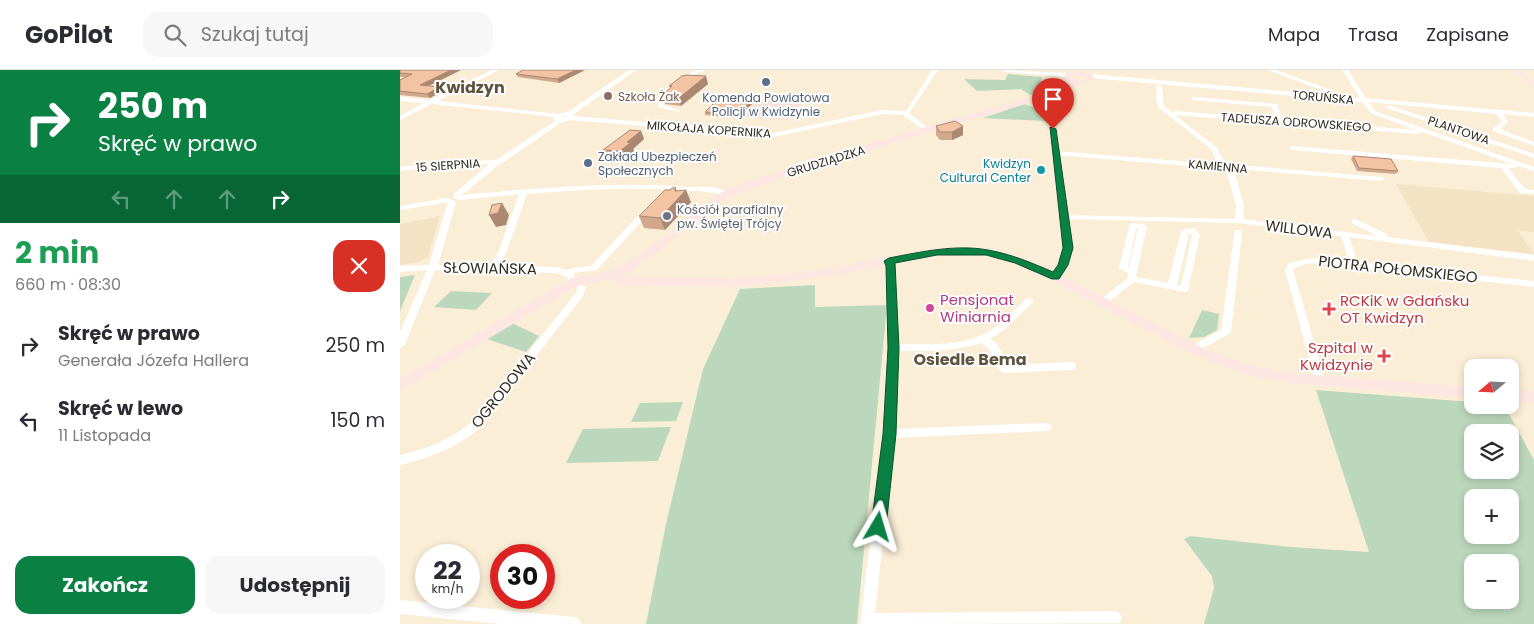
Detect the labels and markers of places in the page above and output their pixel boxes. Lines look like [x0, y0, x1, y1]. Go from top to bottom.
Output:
marker: Komenda Powiatowa Policji w Kwidzynie [760, 76, 772, 88]
pin [1032, 78, 1074, 129]
place label: Szkoła Żak [618, 88, 680, 105]
place label: Komenda Powiatowa Policji w Kwidzynie [702, 89, 830, 120]
marker: Szkoła Żak [602, 90, 614, 102]
place label: Zakład Ubezpieczeń Społecznych [598, 148, 717, 179]
place label: Kwidzyn Cultural Center [940, 155, 1032, 186]
marker: Zakład Ubezpieczeń Społecznych [582, 157, 594, 169]
marker: Kwidzyn Cultural Center [1035, 164, 1047, 176]
place label: Kościół parafialny pw. Świętej Trójcy [677, 201, 784, 232]
marker: Kościół parafialny pw. Świętej Trójcy [661, 210, 673, 222]
place label: Pensjonat Winiarnia [940, 289, 1014, 327]
place label: RCKiK w Gdańsku OT Kwidzyn [1340, 290, 1469, 328]
marker: Pensjonat Winiarnia [924, 302, 936, 314]
marker: RCKiK w Gdańsku OT Kwidzyn [1322, 302, 1336, 316]
place label: Szpital w Kwidzynie [1300, 337, 1374, 375]
marker: Szpital w Kwidzynie [1377, 349, 1391, 363]

